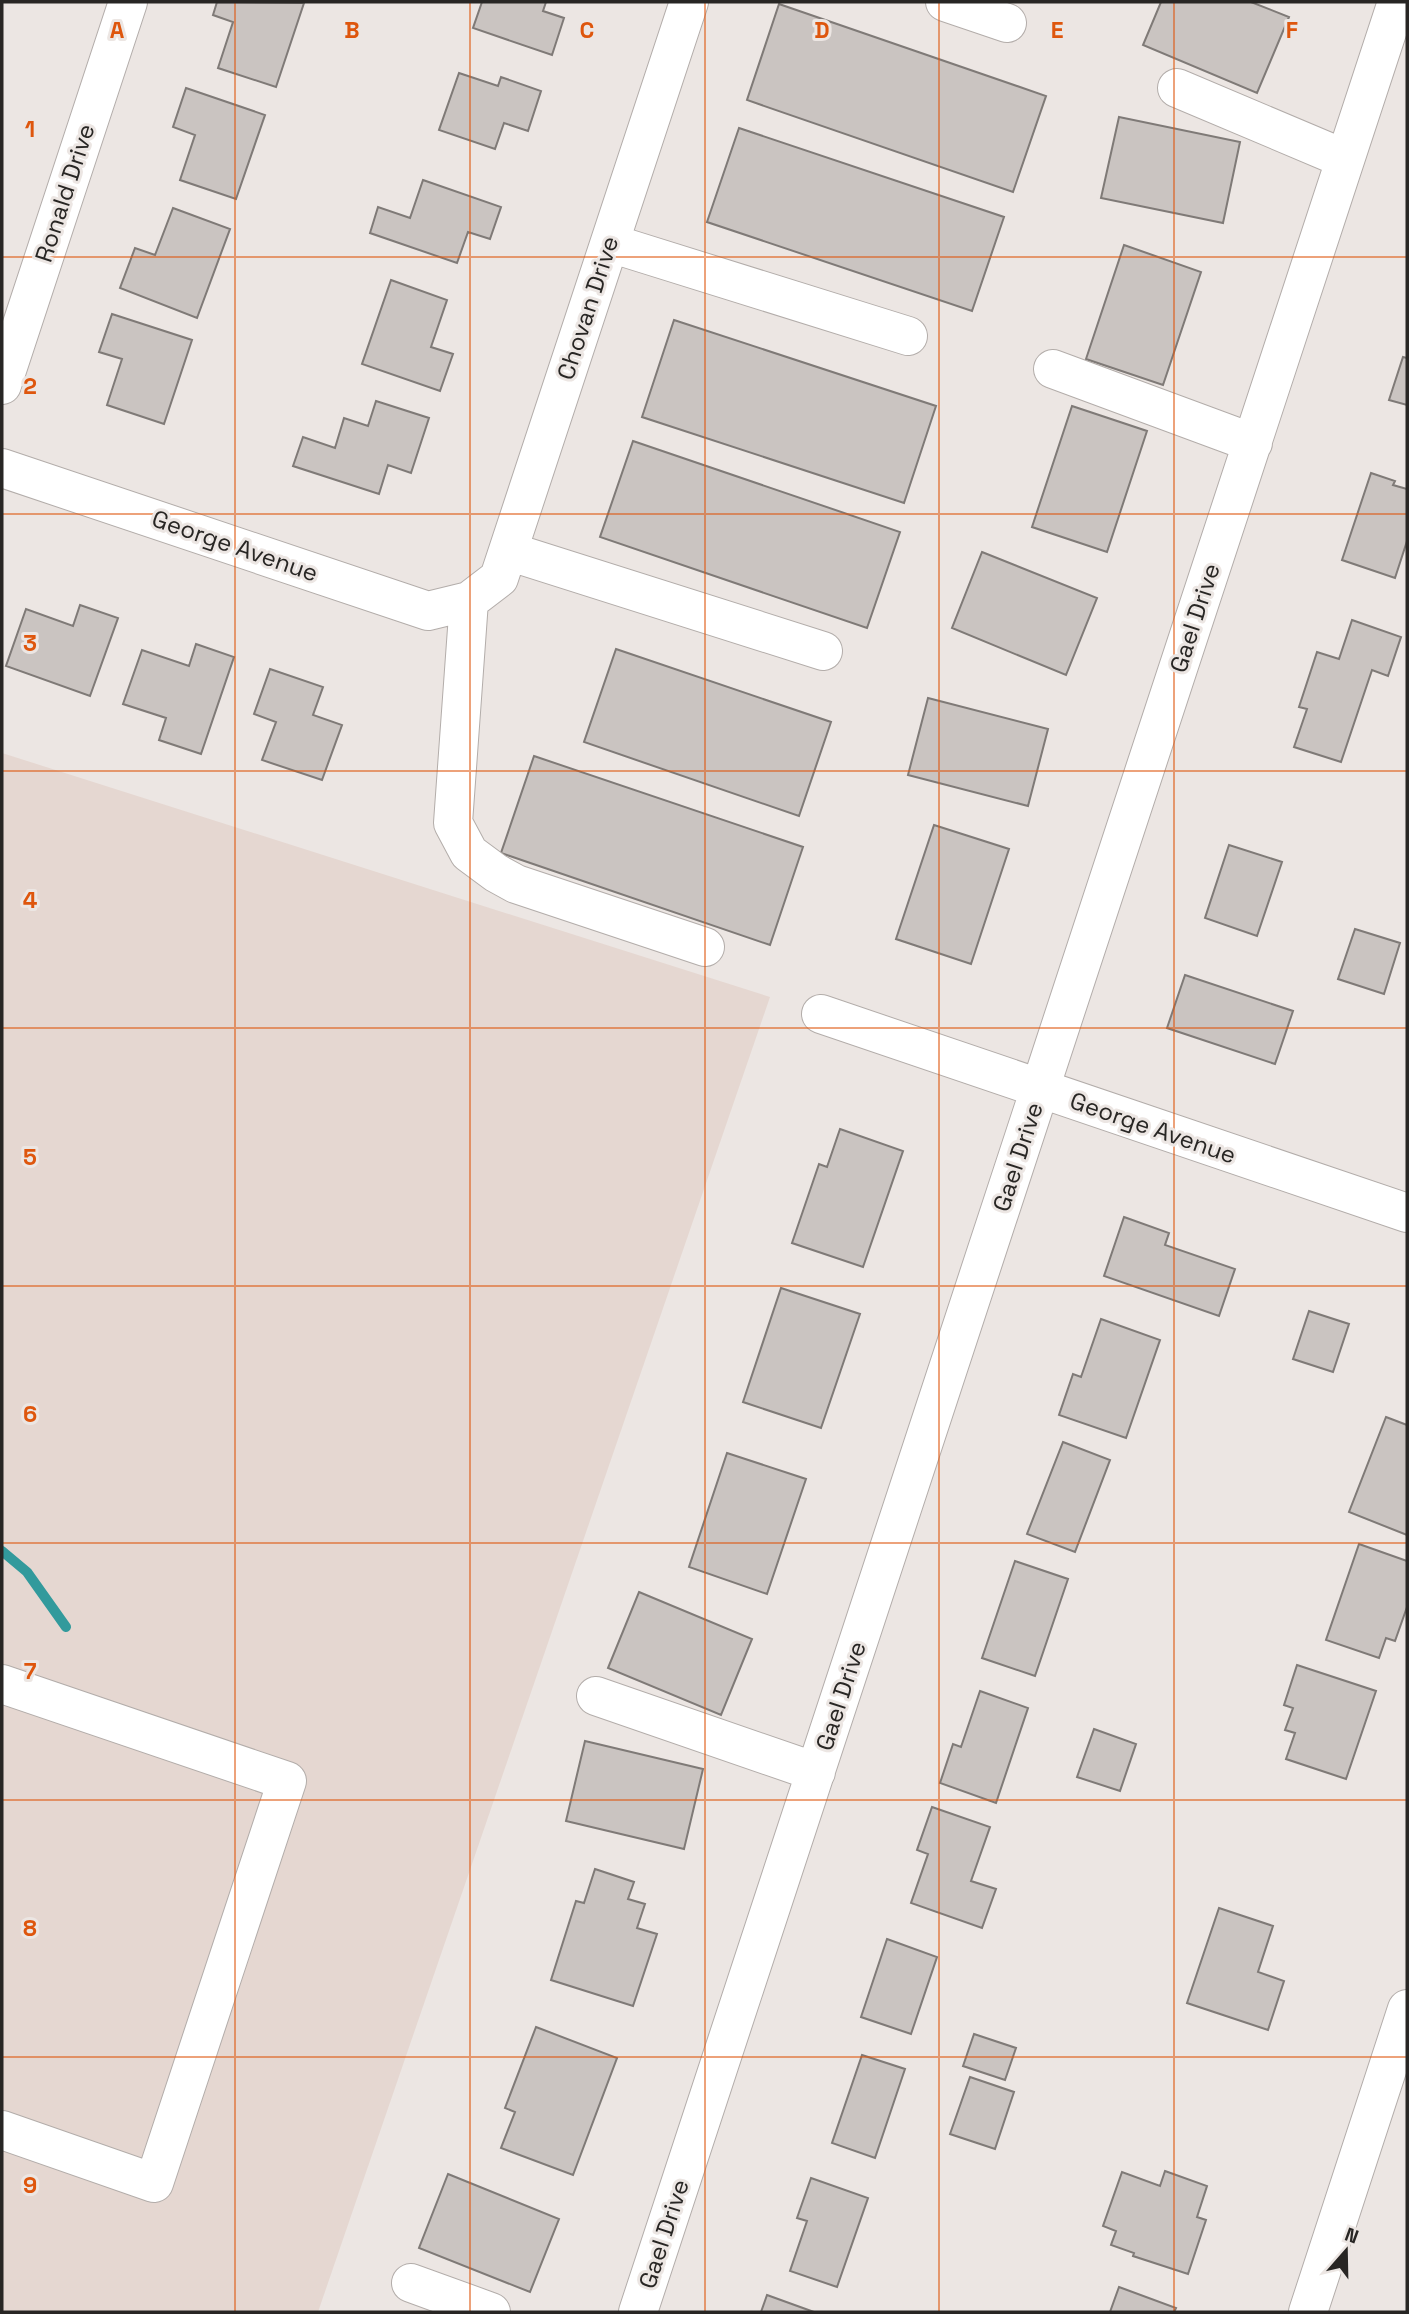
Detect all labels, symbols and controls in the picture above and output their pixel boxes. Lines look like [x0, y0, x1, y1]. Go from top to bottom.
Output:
text: A [110, 15, 125, 45]
text: B [344, 15, 360, 45]
text: C [580, 15, 594, 45]
text: D [814, 15, 830, 45]
text: E [1051, 15, 1063, 45]
text: F [1286, 15, 1298, 45]
text: 1 [25, 114, 35, 144]
street label: Ronald Drive [28, 120, 101, 266]
street label: Chovan Drive [550, 232, 625, 384]
text: 2 [23, 371, 37, 401]
street label: George Avenue [148, 503, 322, 588]
street label: Gael Drive [1162, 559, 1227, 676]
text: 3 [23, 628, 37, 658]
text: 4 [23, 885, 38, 915]
street label: George Avenue [1066, 1085, 1240, 1170]
street label: Gael Drive [985, 1098, 1050, 1215]
text: 5 [23, 1142, 37, 1172]
text: 6 [23, 1399, 37, 1429]
street label: Gael Drive [808, 1637, 873, 1754]
text: 7 [24, 1656, 37, 1686]
text: 8 [23, 1913, 37, 1943]
text: 9 [23, 2170, 37, 2200]
street label: Gael Drive [631, 2175, 696, 2292]
north arrow [1311, 2216, 1381, 2286]
text: N [1341, 2222, 1362, 2249]

